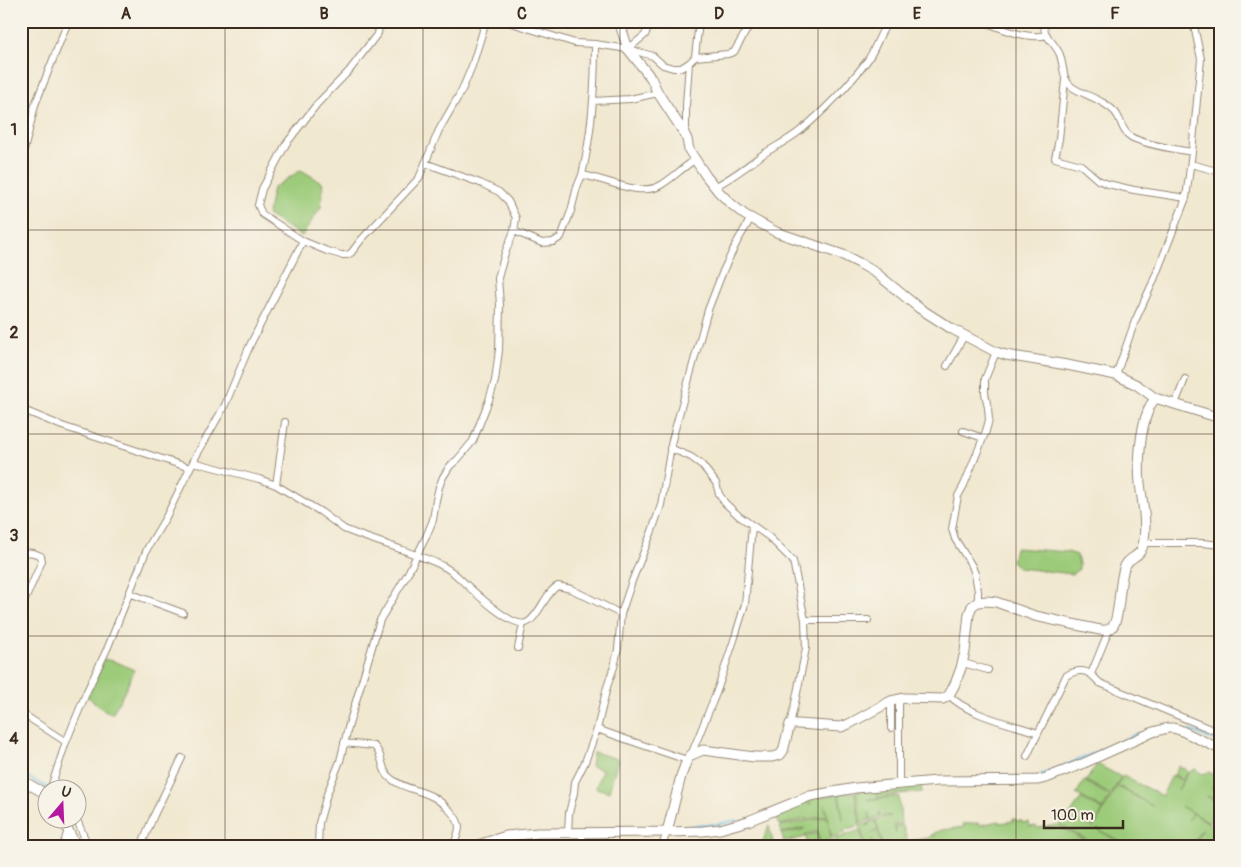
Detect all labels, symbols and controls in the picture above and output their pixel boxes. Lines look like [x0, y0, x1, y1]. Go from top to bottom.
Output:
text: A [121, 4, 132, 24]
text: B [319, 4, 329, 24]
text: C [517, 4, 527, 24]
text: D [714, 4, 724, 24]
text: E [913, 4, 922, 24]
text: F [1110, 4, 1120, 24]
text: 1 [11, 120, 17, 140]
text: 2 [10, 323, 19, 343]
text: 3 [10, 526, 19, 546]
text: 4 [9, 729, 19, 749]
north arrow [38, 780, 88, 830]
text: U [59, 783, 73, 802]
scale bar [1044, 797, 1122, 829]
text: 100 m [1051, 806, 1094, 825]

